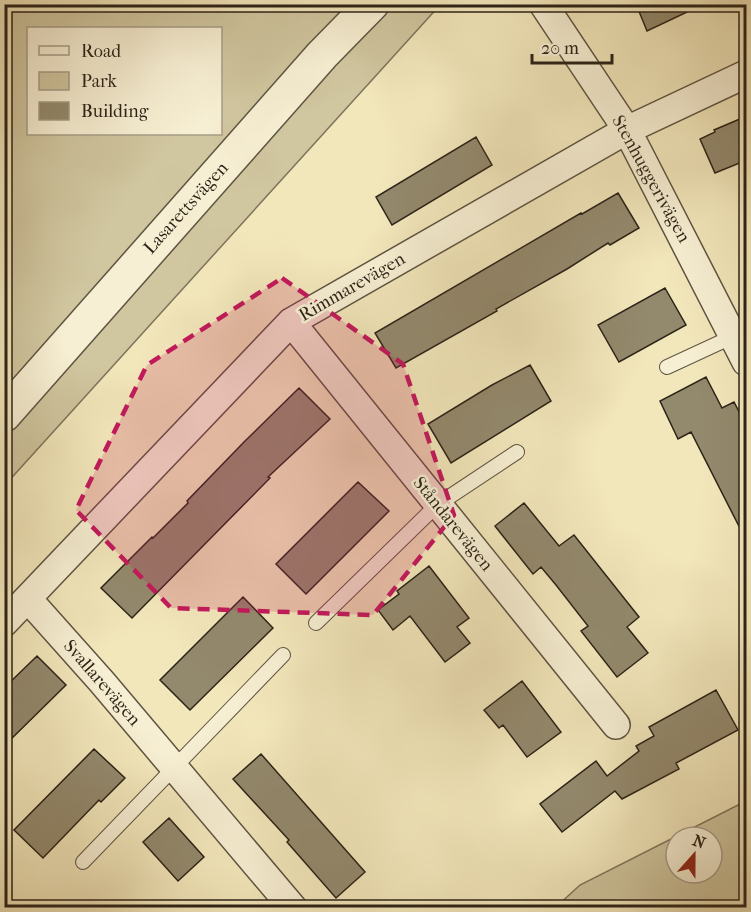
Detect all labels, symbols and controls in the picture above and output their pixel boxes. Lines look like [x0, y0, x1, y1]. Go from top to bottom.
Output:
legend [27, 27, 222, 135]
scale bar [532, 27, 612, 65]
text: 20 m [541, 38, 579, 59]
text: Road [81, 41, 121, 62]
text: Park [81, 71, 118, 92]
text: Building [81, 101, 149, 122]
street label: Stenhuggerivägen [607, 112, 695, 247]
street label: Lasarettsvägen [139, 157, 233, 258]
street label: Rimmarevägen [295, 248, 409, 326]
street label: Ståndarevägen [409, 473, 498, 576]
street label: Svallarevägen [59, 636, 145, 731]
north arrow [664, 825, 724, 885]
text: N [690, 830, 709, 853]

